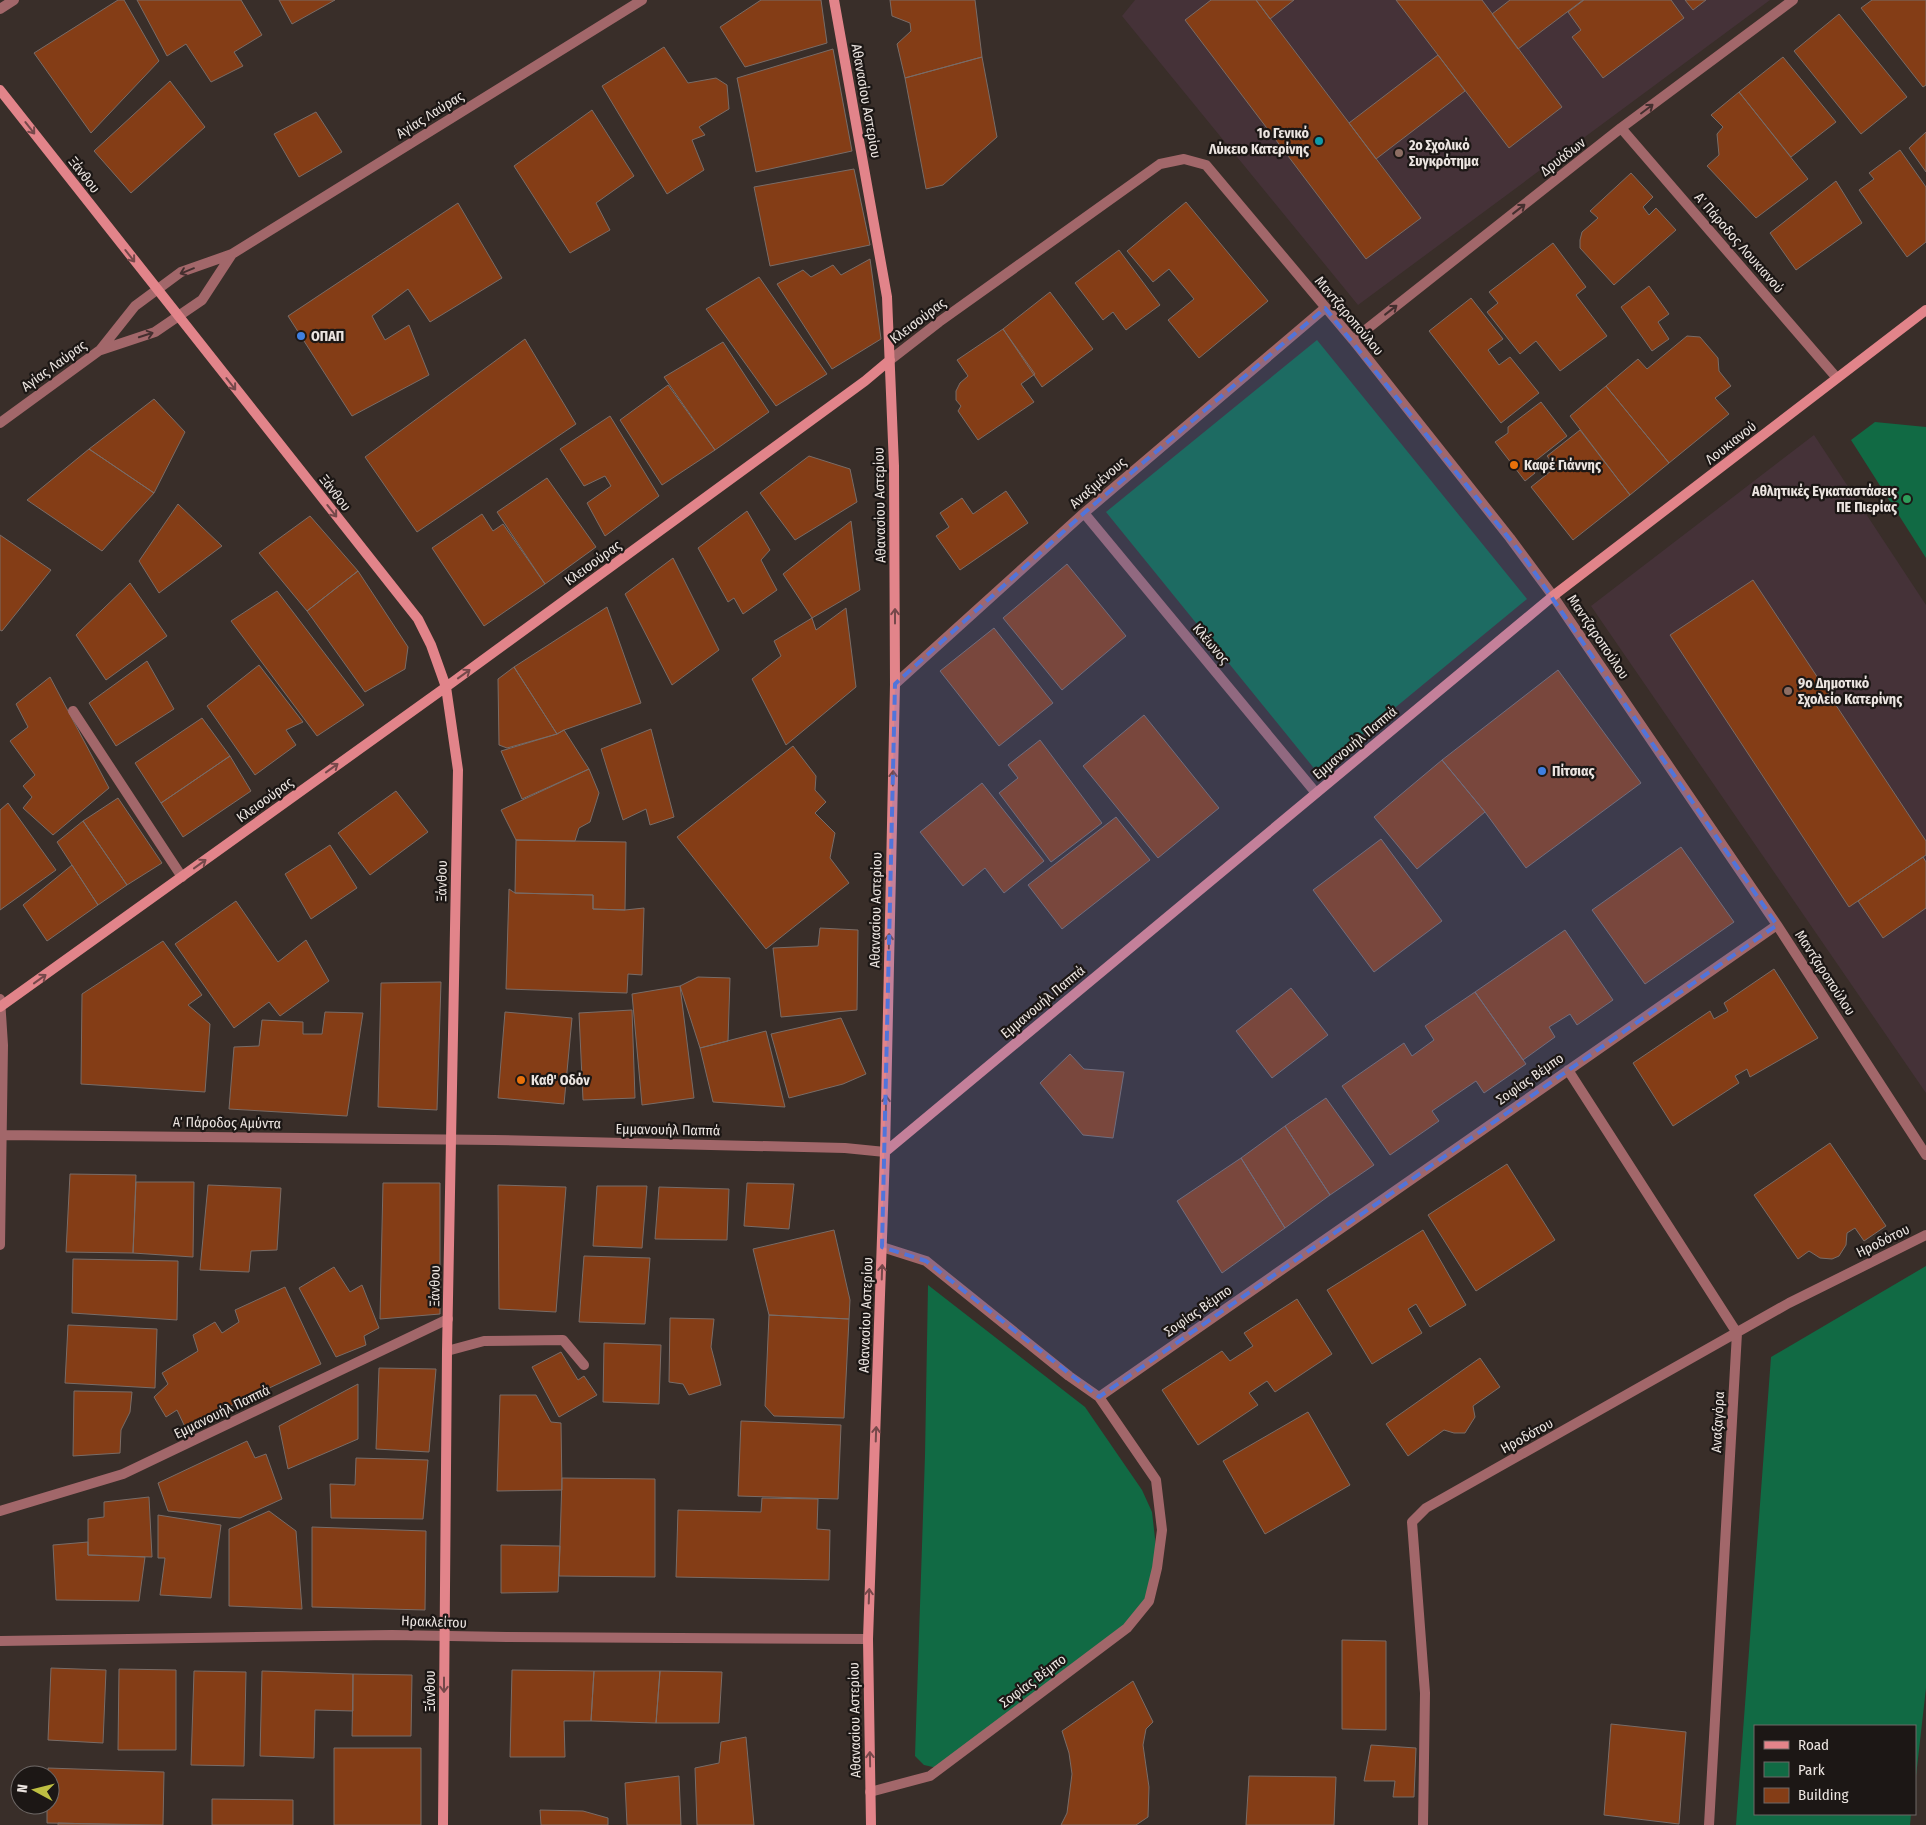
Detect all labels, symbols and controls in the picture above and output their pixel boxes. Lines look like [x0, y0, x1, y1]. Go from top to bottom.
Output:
street label: Αθανασίου Αστερίου [848, 42, 884, 160]
street label: Αγίας Λαύρας [393, 88, 467, 142]
one-way arrow [1639, 104, 1653, 114]
one-way arrow [25, 121, 35, 135]
place label: 1ο Γενικό Λύκειο Κατερίνης [1208, 125, 1310, 158]
street label: Δρυάδων [1537, 134, 1589, 180]
marker: 1ο Γενικό Λύκειο Κατερίνης [1313, 135, 1325, 147]
place label: 2ο Σχολικό Συγκρότημα [1408, 137, 1479, 170]
marker: 2ο Σχολικό Συγκρότημα [1393, 147, 1405, 159]
street label: Ξάνθου [65, 153, 103, 197]
street label: Α΄ Πάροδος Λουκιανού [1691, 189, 1787, 297]
one-way arrow [1512, 204, 1525, 215]
one-way arrow [124, 250, 135, 263]
one-way arrow [180, 267, 195, 276]
street label: Μαντζαροπούλου [1311, 273, 1387, 359]
street label: Κλεισούρας [887, 294, 949, 348]
one-way arrow [1385, 305, 1398, 316]
place label: ΟΠΑΠ [311, 328, 344, 345]
one-way arrow [138, 330, 154, 339]
marker: ΟΠΑΠ [295, 330, 307, 342]
street label: Αγίας Λαύρας [18, 337, 90, 395]
one-way arrow [226, 377, 236, 391]
street label: Λουκιανού [1702, 418, 1760, 468]
street label: Αθανασίου Αστερίου [870, 447, 890, 563]
street label: Αναξιμένους [1066, 454, 1130, 512]
place label: Καφέ Γιάννης [1524, 457, 1602, 474]
marker: Καφέ Γιάννης [1508, 459, 1520, 471]
street label: Ξάνθου [316, 471, 354, 515]
place label: Αθλητικές Εγκαταστάσεις ΠΕ Πιερίας [1751, 483, 1898, 516]
marker: Αθλητικές Εγκαταστάσεις ΠΕ Πιερίας [1901, 493, 1913, 505]
one-way arrow [326, 504, 337, 517]
street label: Κλεισούρας [561, 537, 625, 589]
street label: Μαντζαροπούλου [1563, 592, 1633, 682]
one-way arrow [890, 608, 900, 624]
street label: Κλέωνος [1189, 620, 1233, 668]
one-way arrow [457, 669, 471, 679]
place label: 9ο Δημοτικό Σχολείο Κατερίνης [1798, 675, 1903, 708]
marker: 9ο Δημοτικό Σχολείο Κατερίνης [1782, 685, 1794, 697]
street label: Εμμανουήλ Παππά [1309, 703, 1401, 783]
one-way arrow [325, 763, 339, 773]
place label: Πίτσιας [1552, 763, 1595, 780]
marker: Πίτσιας [1536, 765, 1548, 777]
one-way arrow [888, 770, 898, 786]
street label: Κλεισούρας [233, 774, 297, 826]
street label: Αθανασίου Αστερίου [866, 852, 886, 968]
one-way arrow [193, 859, 207, 869]
street label: Ξάνθου [433, 860, 451, 902]
street label: Μαντζαροπούλου [1791, 927, 1859, 1019]
one-way arrow [885, 933, 894, 949]
street label: Εμμανουήλ Παππά [997, 962, 1089, 1042]
one-way arrow [33, 974, 47, 984]
street label: Σοφίας Βέμπο [1493, 1050, 1567, 1108]
place label: Καθ' Οδόν [531, 1072, 590, 1089]
marker: Καθ' Οδόν [515, 1074, 527, 1086]
one-way arrow [881, 1095, 891, 1112]
street label: Α΄ Πάροδος Αμύντα [173, 1114, 281, 1132]
street label: Εμμανουήλ Παππά [616, 1121, 720, 1139]
street label: Ηροδότου [1853, 1221, 1913, 1261]
street label: Αθανασίου Αστερίου [855, 1257, 877, 1373]
one-way arrow [877, 1264, 886, 1280]
street label: Ξάνθου [426, 1265, 444, 1307]
street label: Σοφίας Βέμπο [1161, 1282, 1235, 1340]
street label: Εμμανουήλ Παππά [171, 1381, 273, 1443]
street label: Αναξαγόρα [1708, 1391, 1728, 1453]
street label: Ηροδότου [1498, 1415, 1556, 1457]
one-way arrow [871, 1426, 881, 1442]
one-way arrow [865, 1589, 874, 1605]
street label: Ηρακλείτου [401, 1612, 467, 1632]
street label: Σοφίας Βέμπο [997, 1651, 1069, 1711]
street label: Αθανασίου Αστερίου [845, 1662, 865, 1778]
street label: Ξάνθου [422, 1670, 439, 1712]
one-way arrow [439, 1676, 449, 1693]
legend [1754, 1725, 1916, 1815]
text: Road [1798, 1736, 1829, 1754]
one-way arrow [865, 1751, 875, 1768]
text: Park [1798, 1761, 1825, 1779]
north arrow [10, 1765, 60, 1815]
text: N [14, 1783, 32, 1794]
text: Building [1798, 1786, 1849, 1804]

